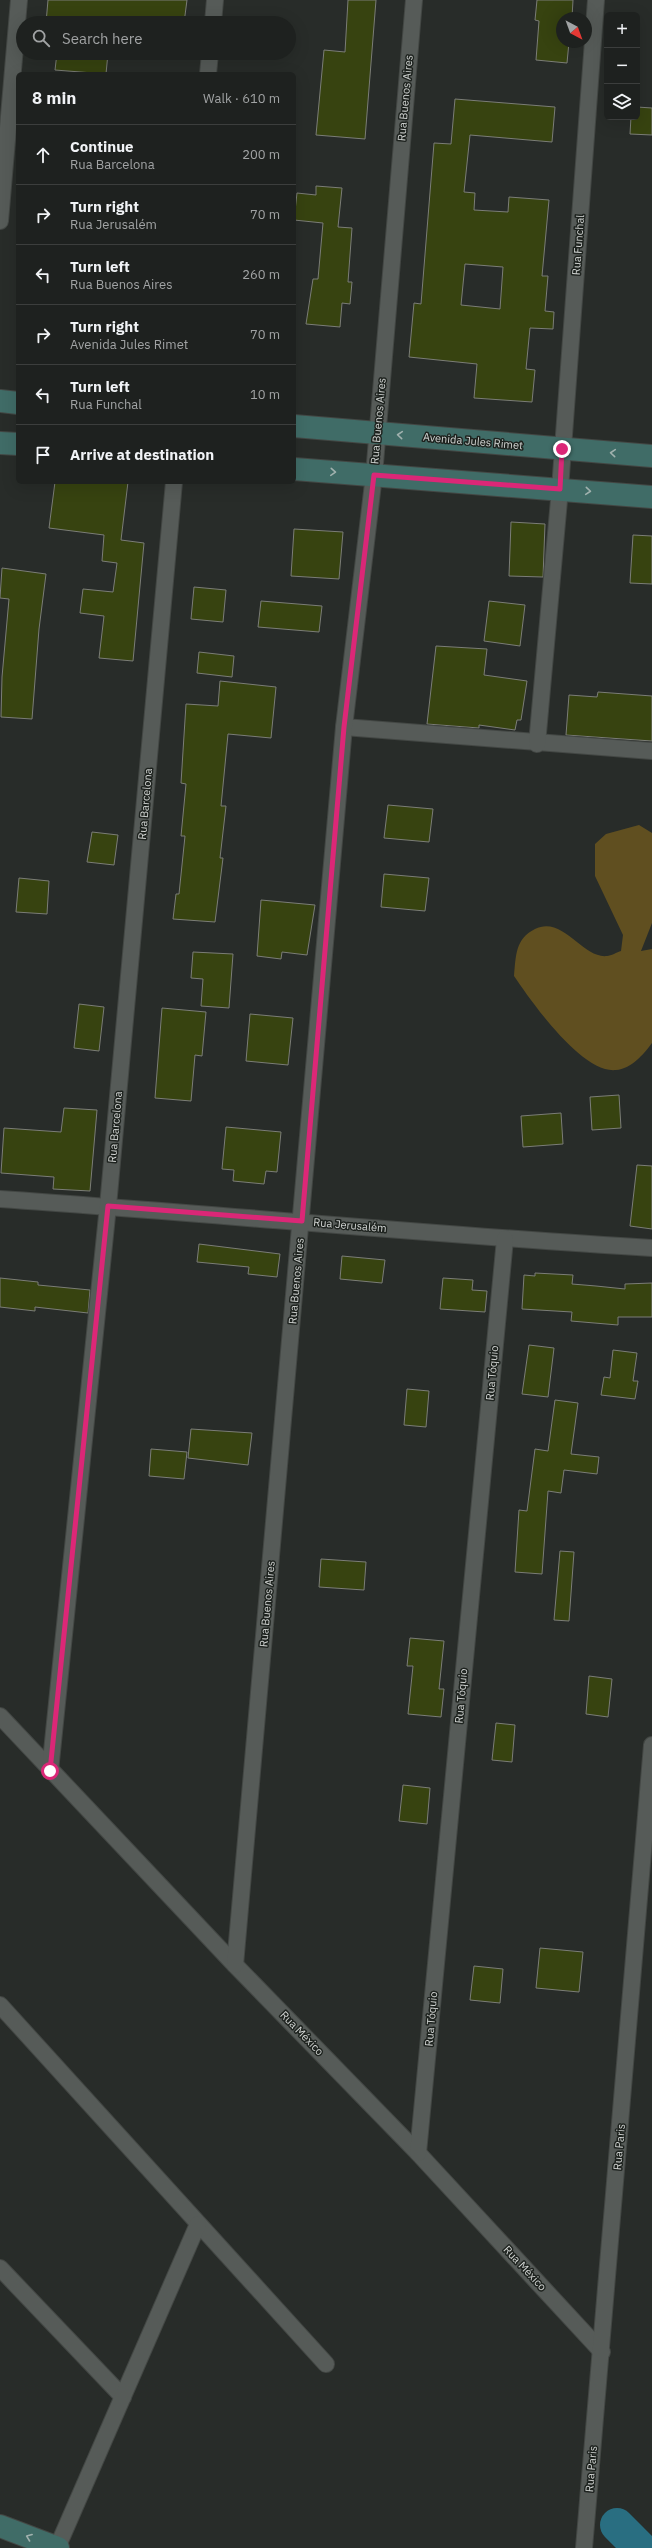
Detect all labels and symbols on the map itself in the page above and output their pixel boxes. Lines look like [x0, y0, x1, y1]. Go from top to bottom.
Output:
north arrow [556, 12, 592, 48]
street label: Rua Buenos Aires [394, 54, 416, 142]
street label: Rua Funchal [569, 214, 587, 276]
street label: Rua Buenos Aires [367, 377, 389, 465]
one-way arrow [397, 430, 403, 439]
street label: Avenida Jules Rimet [422, 430, 524, 452]
route end [553, 440, 571, 458]
one-way arrow [610, 448, 616, 457]
one-way arrow [330, 467, 336, 476]
one-way arrow [585, 487, 591, 496]
street label: Rua Barcelona [135, 768, 155, 840]
street label: Rua Barcelona [105, 1091, 125, 1163]
street label: Rua Jerusalém [313, 1215, 387, 1235]
street label: Rua Buenos Aires [285, 1237, 307, 1325]
street label: Rua Tóquio [483, 1345, 501, 1401]
street label: Rua Buenos Aires [256, 1560, 278, 1648]
street label: Rua Tóquio [452, 1668, 470, 1724]
route start [41, 1762, 59, 1780]
street label: Rua Tóquio [422, 1991, 440, 2047]
street label: Rua México [277, 2008, 327, 2058]
street label: Rua Paris [610, 2123, 628, 2171]
street label: Rua México [501, 2243, 549, 2293]
street label: Rua Paris [582, 2445, 600, 2493]
one-way arrow [26, 2533, 33, 2541]

